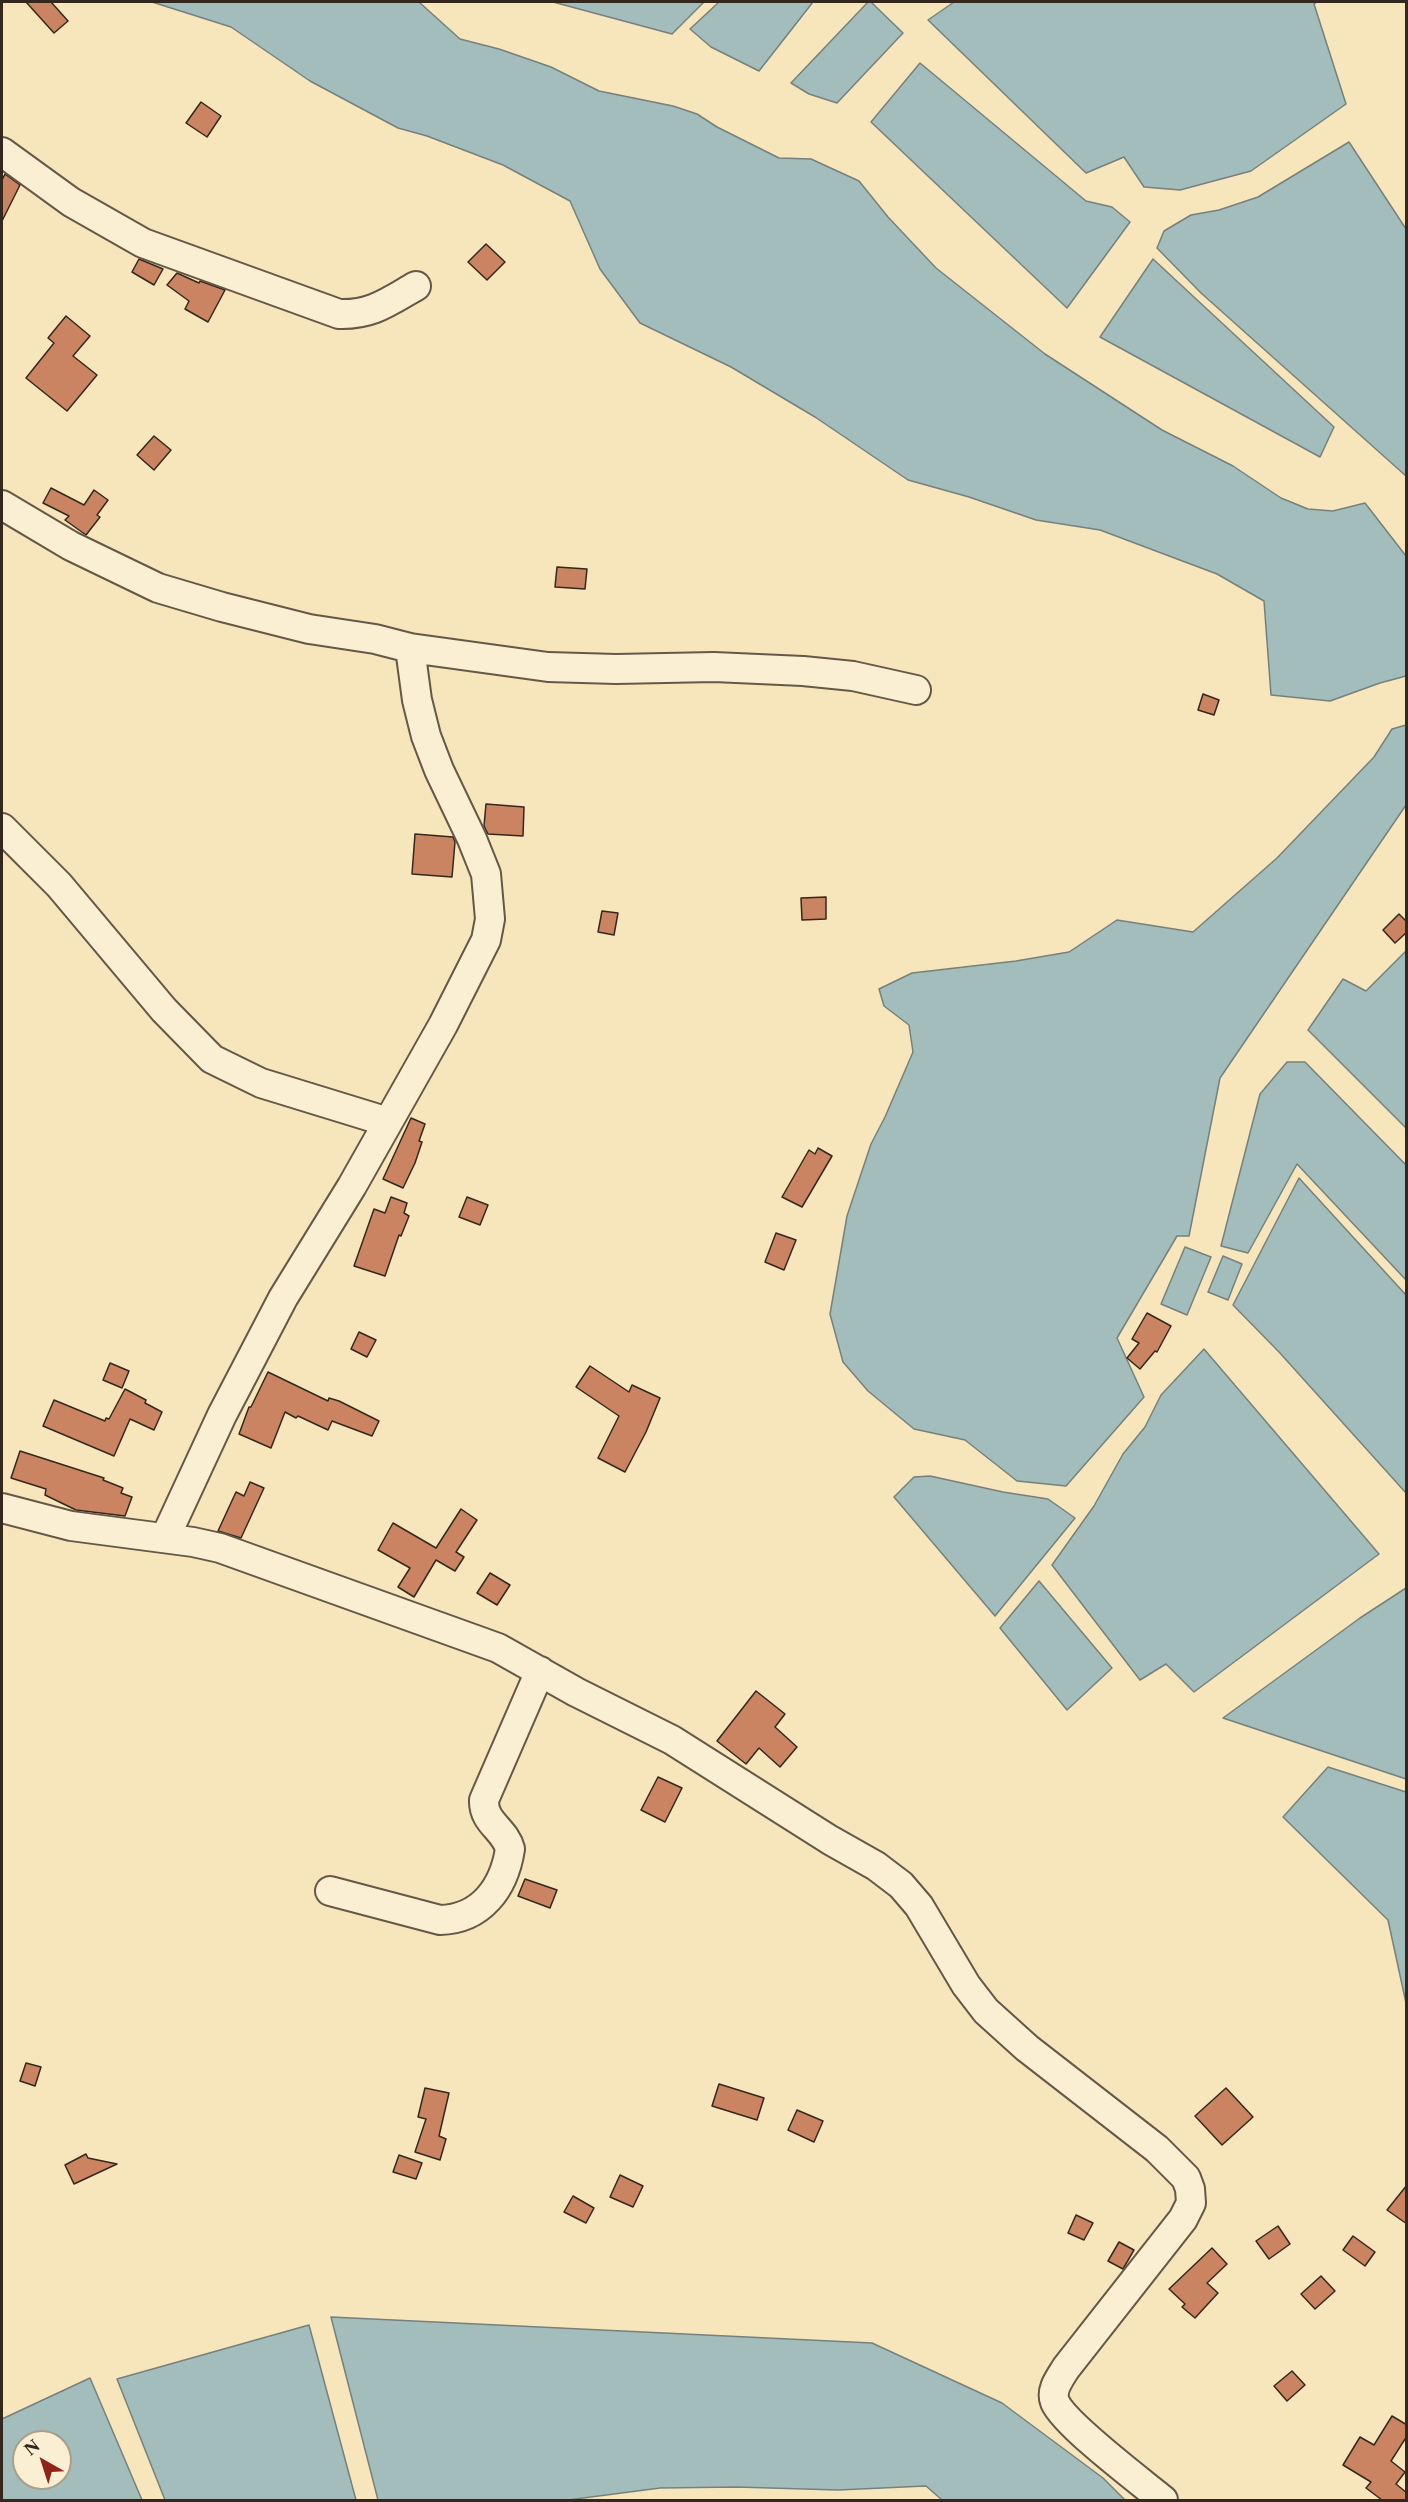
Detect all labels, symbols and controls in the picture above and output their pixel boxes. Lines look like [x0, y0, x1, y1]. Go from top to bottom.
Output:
north arrow [12, 2430, 72, 2490]
text: N [20, 2435, 44, 2460]

